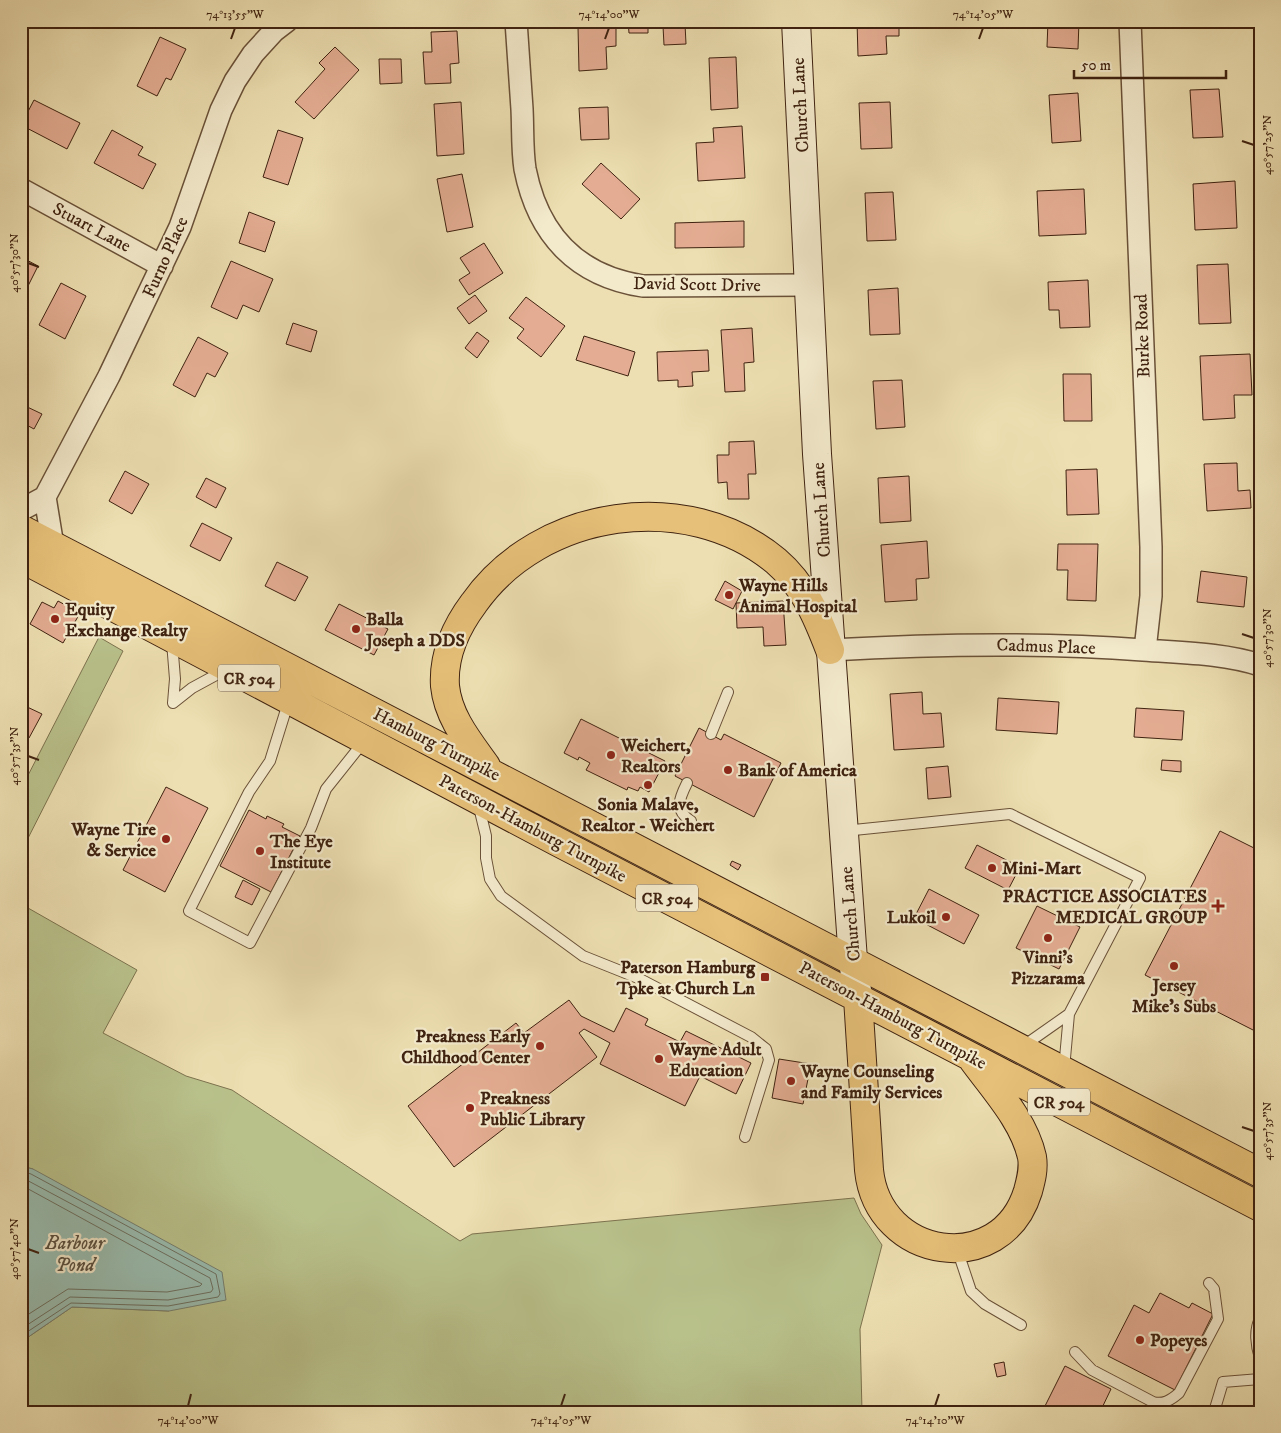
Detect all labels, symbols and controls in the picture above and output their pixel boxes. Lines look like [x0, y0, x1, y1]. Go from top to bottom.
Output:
text: 74°13'55"W [206, 7, 265, 22]
text: 74°14'00"W [578, 7, 641, 22]
text: 74°14'05"W [953, 7, 1014, 22]
scale bar [1074, 48, 1226, 80]
text: 50 m [1081, 56, 1111, 75]
street label: Church Lane [788, 57, 814, 153]
text: 40°57'25"N [1260, 115, 1275, 175]
street label: Stuart Lane [49, 198, 134, 258]
street label: Furno Place [138, 213, 194, 301]
text: 40°57'30"N [7, 233, 22, 293]
street label: David Scott Drive [633, 273, 761, 297]
street label: Burke Road [1131, 294, 1155, 378]
street label: Church Lane [808, 462, 836, 558]
place label: Wayne Hills Animal Hospital [738, 575, 858, 618]
marker: Wayne Hills Animal Hospital [723, 589, 735, 601]
place label: Equity Exchange Realty [65, 599, 188, 642]
text: 40°57'30"N [1260, 608, 1275, 668]
place label: Balla Joseph a DDS [364, 609, 465, 652]
marker: Equity Exchange Realty [49, 613, 61, 625]
marker: Balla Joseph a DDS [350, 623, 362, 635]
street label: Cadmus Place [996, 634, 1096, 660]
road number: CR 504 [218, 664, 280, 691]
street label: Hamburg Turnpike [369, 703, 504, 786]
text: 40°57'35"N [7, 726, 22, 785]
place label: Weichert, Realtors [620, 735, 691, 778]
marker: Weichert, Realtors [605, 749, 617, 761]
place label: Bank of America [738, 760, 857, 782]
marker: Bank of America [722, 764, 734, 776]
street label: Paterson-Hamburg Turnpike [435, 770, 630, 888]
marker: Sonia Malave, Realtor - Weichert [642, 779, 654, 791]
place label: Sonia Malave, Realtor - Weichert [581, 794, 715, 837]
place label: Wayne Tire & Service [71, 819, 157, 862]
place label: The Eye Institute [269, 831, 333, 874]
marker: Wayne Tire & Service [160, 833, 172, 845]
marker: The Eye Institute [254, 845, 266, 857]
place label: Mini-Mart [1002, 858, 1081, 880]
marker: Mini-Mart [986, 862, 998, 874]
street label: Church Lane [836, 866, 866, 962]
road number: CR 504 [636, 884, 698, 911]
place label: PRACTICE ASSOCIATES MEDICAL GROUP [1003, 886, 1208, 929]
marker: PRACTICE ASSOCIATES MEDICAL GROUP [1211, 899, 1225, 913]
place label: Lukoil [887, 907, 937, 929]
marker: Lukoil [940, 911, 952, 923]
marker: Vinni's Pizzarama [1042, 932, 1054, 944]
place label: Vinni's Pizzarama [1011, 947, 1085, 990]
place label: Paterson Hamburg Tpke at Church Ln [616, 957, 756, 1000]
street label: Paterson-Hamburg Turnpike [795, 957, 990, 1075]
marker: Jersey Mike's Subs [1168, 960, 1180, 972]
marker: Paterson Hamburg Tpke at Church Ln [759, 971, 771, 983]
place label: Jersey Mike's Subs [1132, 975, 1216, 1018]
place label: Preakness Early Childhood Center [401, 1026, 530, 1069]
place label: Wayne Adult Education [668, 1039, 762, 1082]
marker: Preakness Early Childhood Center [534, 1040, 546, 1052]
marker: Wayne Adult Education [653, 1053, 665, 1065]
place label: Wayne Counseling and Family Services [800, 1061, 942, 1104]
marker: Wayne Counseling and Family Services [785, 1075, 797, 1087]
place label: Preakness Public Library [480, 1088, 585, 1131]
road number: CR 504 [1028, 1088, 1090, 1116]
text: 40°57'35"N [1260, 1101, 1275, 1160]
marker: Preakness Public Library [464, 1102, 476, 1114]
text: 40°57'40"N [7, 1218, 22, 1280]
water label: Barbour Pond [44, 1232, 107, 1277]
place label: Popeyes [1150, 1330, 1207, 1352]
marker: Popeyes [1134, 1334, 1146, 1346]
text: 74°14'00"W [157, 1413, 220, 1428]
text: 74°14'05"W [531, 1413, 592, 1428]
text: 74°14'10"W [905, 1413, 966, 1428]

